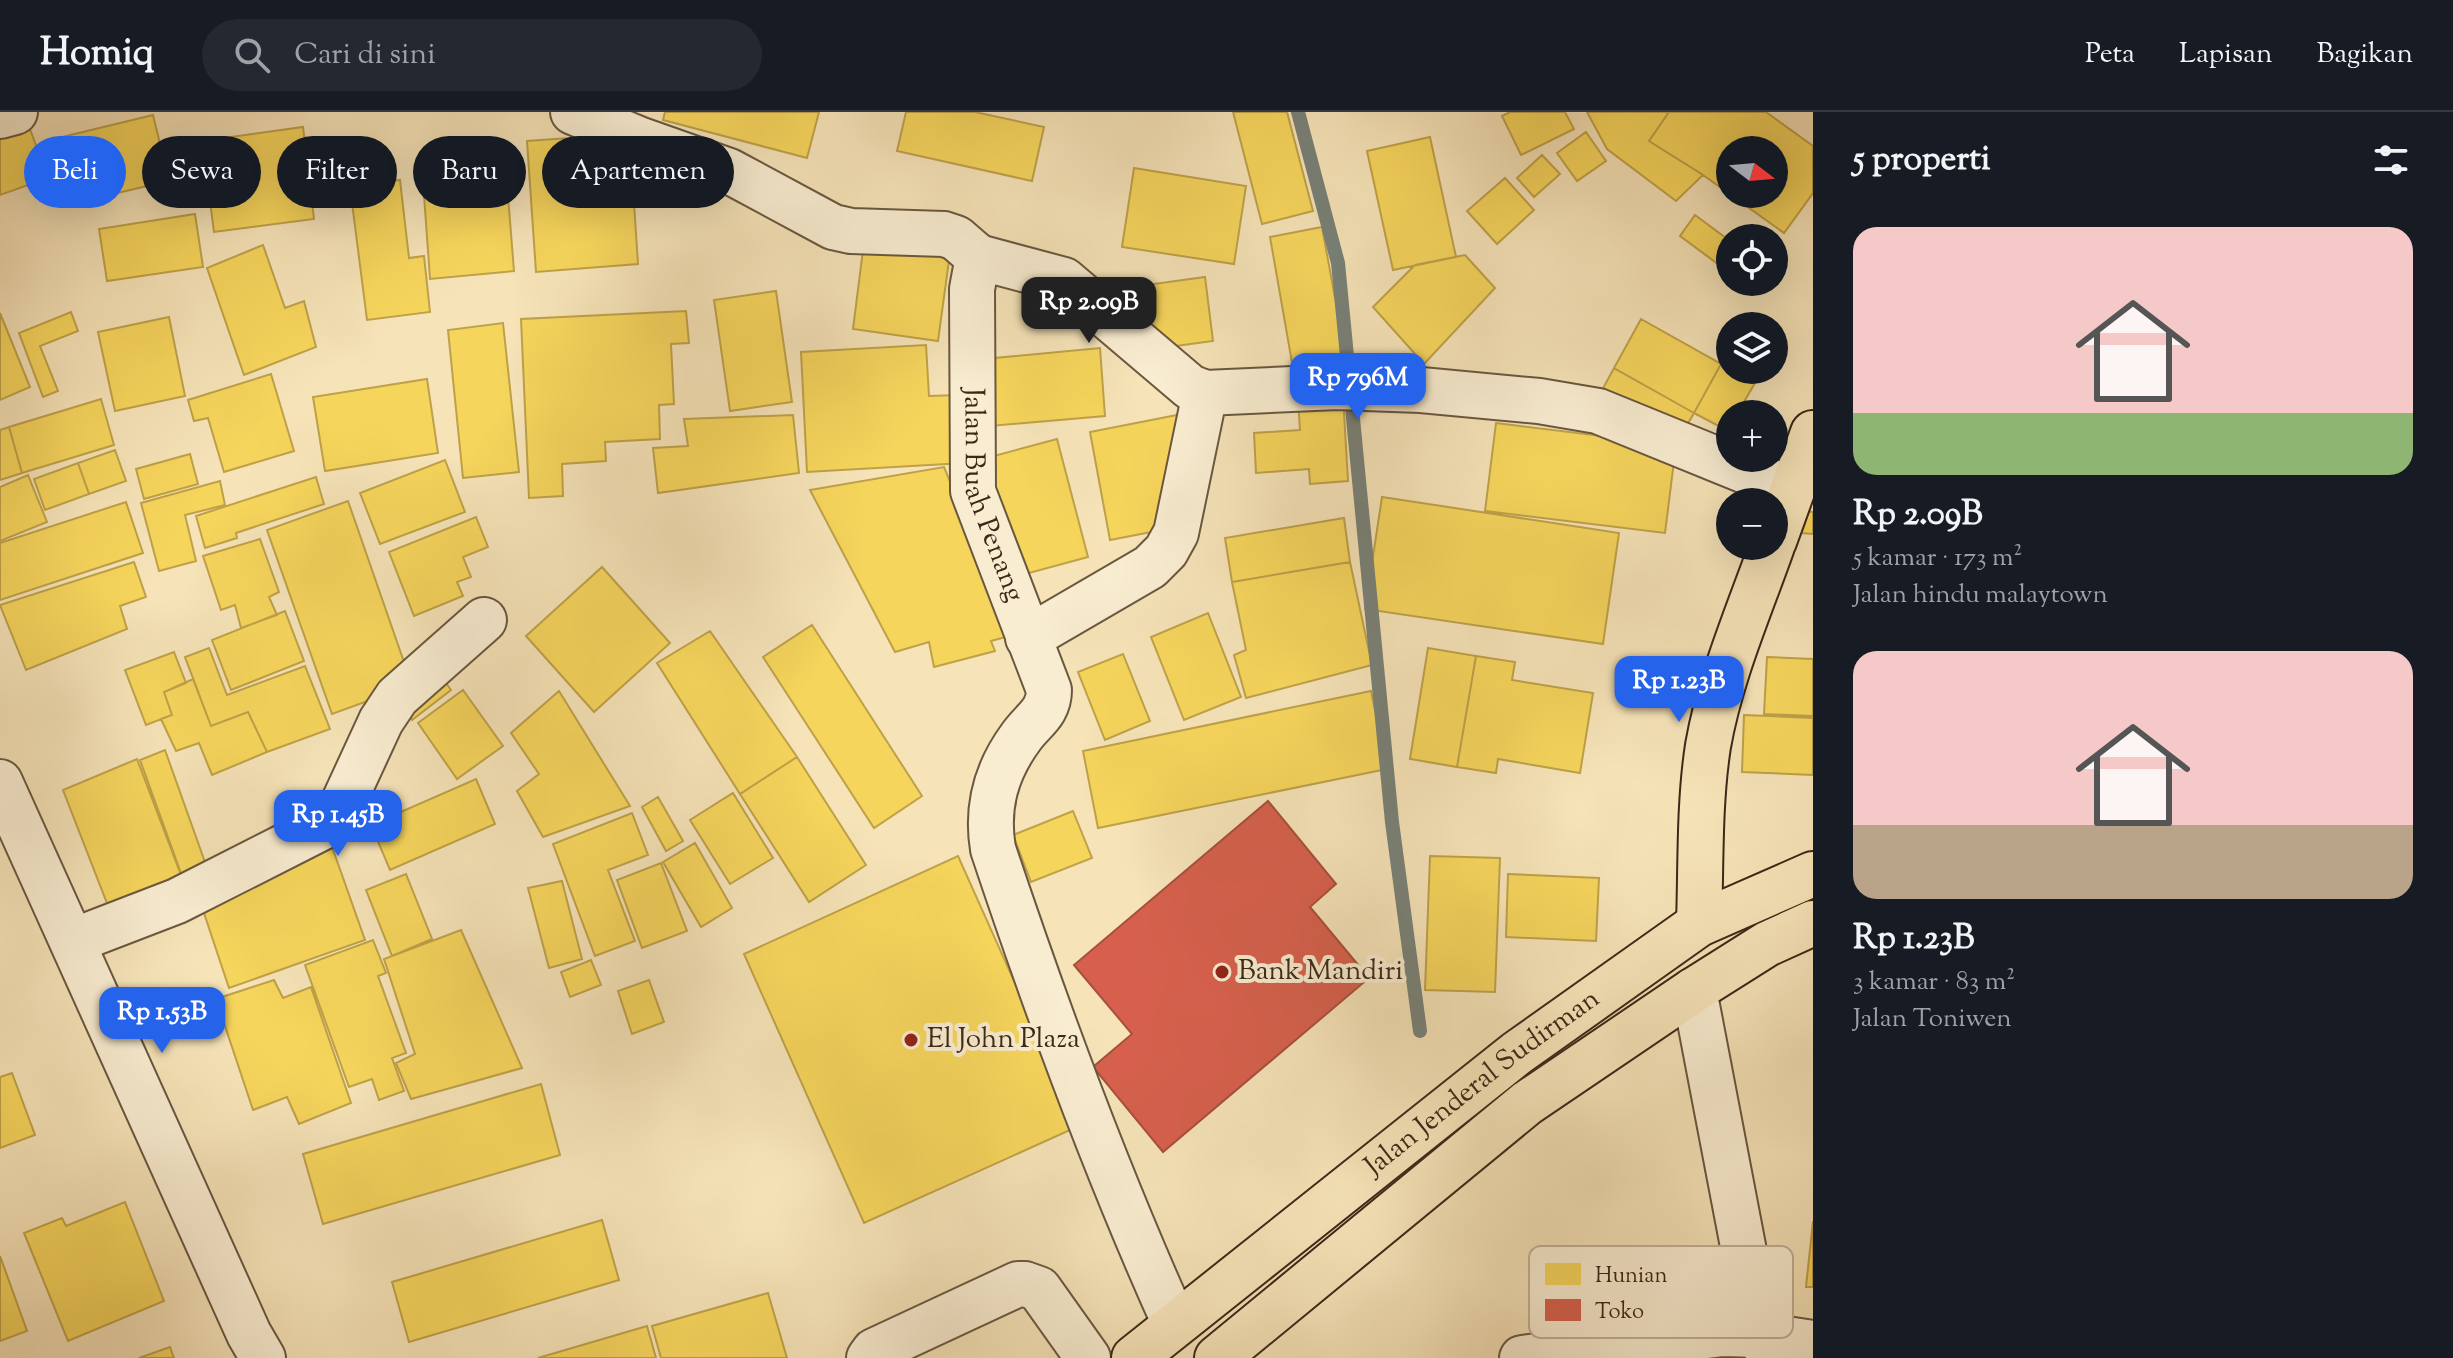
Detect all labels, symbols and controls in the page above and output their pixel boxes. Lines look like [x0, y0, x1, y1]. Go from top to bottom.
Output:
search box [202, 19, 762, 91]
text: Homiq [40, 28, 154, 82]
icon: search [230, 33, 274, 77]
text: Cari di sini [294, 34, 436, 77]
text: Peta [2085, 35, 2135, 75]
text: Lapisan [2179, 35, 2273, 75]
text: Bagikan [2317, 35, 2413, 75]
chip: Beli [24, 136, 126, 208]
chip: Sewa [142, 136, 261, 208]
chip: Filter [277, 136, 397, 208]
chip: Baru [413, 136, 526, 208]
chip: Apartemen [542, 136, 734, 208]
north arrow [1716, 136, 1788, 208]
map controls [1716, 136, 1788, 560]
text: 5 properti [1853, 136, 1991, 185]
icon: filters [2369, 138, 2413, 182]
button: locate [1716, 224, 1788, 296]
pin: Rp 2.09B [1006, 277, 1172, 345]
icon: home [2061, 279, 2205, 423]
text: Rp 2.09B [1039, 284, 1139, 321]
button: layers [1716, 312, 1788, 384]
pin: Rp 796M [1284, 353, 1432, 421]
text: Rp 796M [1308, 360, 1408, 397]
street label: Jalan Buah Penang [952, 386, 1034, 608]
button: + [1716, 400, 1788, 472]
button: − [1716, 488, 1788, 560]
text: Rp 2.09B [1853, 491, 1983, 540]
text: 5 kamar · 173 m² [1853, 540, 2022, 577]
text: Jalan hindu malaytown [1853, 577, 2108, 614]
pin: Rp 1.23B [1596, 656, 1762, 724]
text: Rp 1.23B [1633, 663, 1725, 700]
icon: home [2061, 703, 2205, 847]
pin: Rp 1.45B [255, 790, 421, 858]
text: Rp 1.45B [292, 797, 384, 834]
text: Rp 1.23B [1853, 915, 1974, 964]
place label: Bank Mandiri [1238, 952, 1403, 992]
marker: Bank Mandiri [1213, 963, 1231, 981]
text: 3 kamar · 83 m² [1853, 964, 2015, 1001]
street label: Jalan Jenderal Sudirman [1355, 980, 1609, 1188]
pin: Rp 1.53B [79, 987, 245, 1055]
text: Rp 1.53B [117, 994, 207, 1031]
text: Jalan Toniwen [1853, 1001, 2012, 1038]
place label: El John Plaza [927, 1020, 1080, 1060]
marker: El John Plaza [902, 1031, 920, 1049]
legend [1529, 1246, 1793, 1338]
text: Hunian [1595, 1261, 1667, 1293]
text: Toko [1595, 1297, 1644, 1329]

